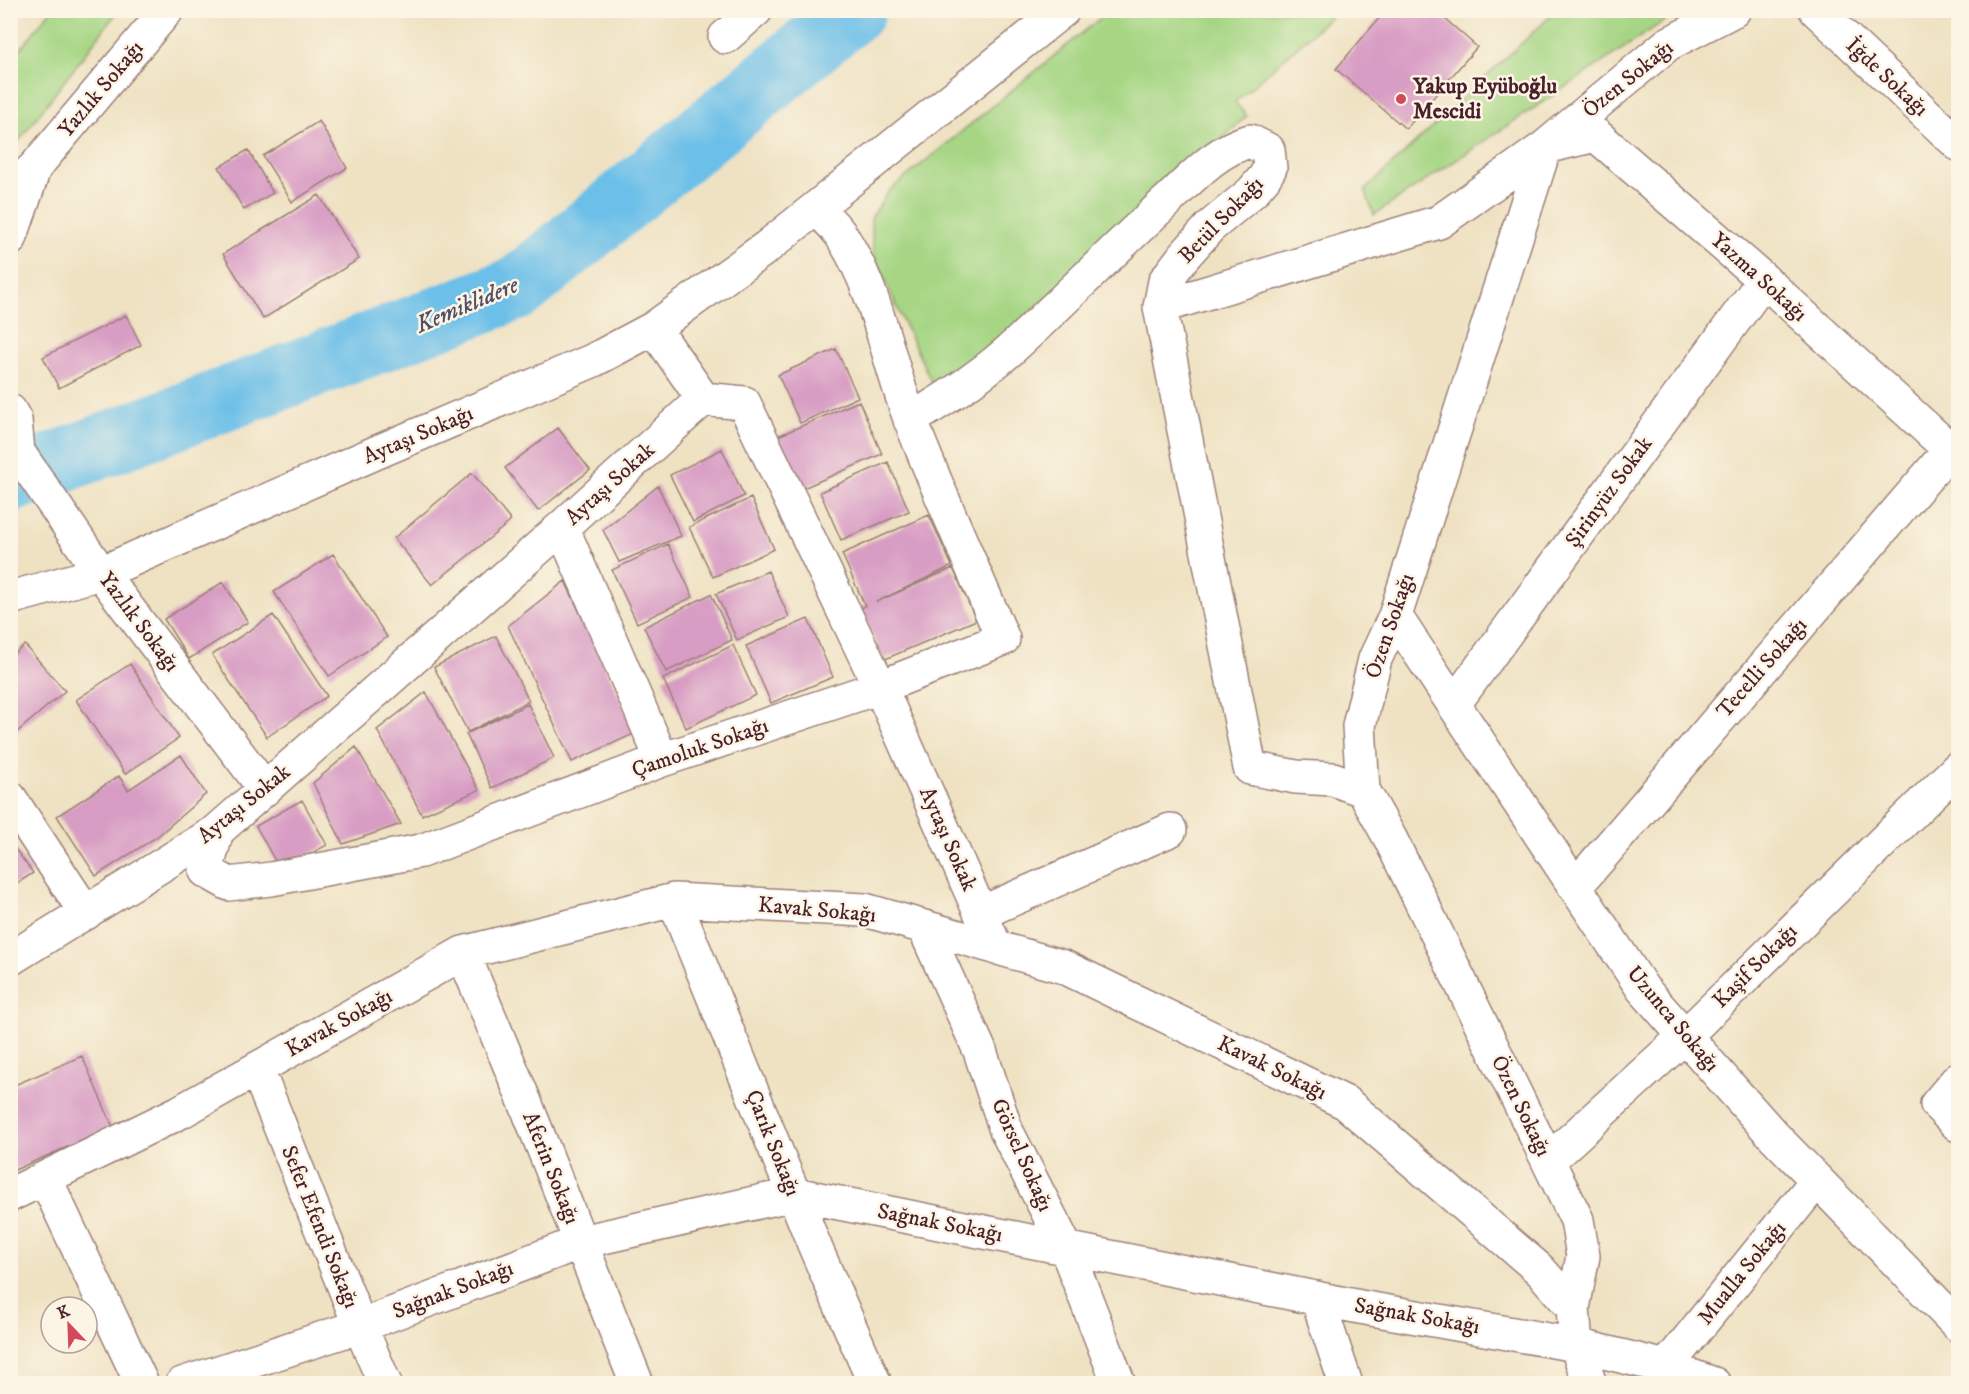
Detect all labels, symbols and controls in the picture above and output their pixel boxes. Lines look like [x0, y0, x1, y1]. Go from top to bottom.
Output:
street label: İğde Sokağı [1840, 32, 1934, 122]
street label: Özen Sokağı [1577, 34, 1679, 124]
street label: Yazlık Sokağı [53, 35, 149, 143]
place label: Yakup Eyüboğlu Mescidi [1412, 73, 1557, 125]
marker: Yakup Eyüboğlu Mescidi [1394, 92, 1408, 106]
street label: Betül Sokağı [1173, 171, 1269, 269]
street label: Yazma Sokağı [1705, 227, 1813, 327]
water label: Kemiklidere [410, 270, 524, 340]
street label: Aytaşı Sokağı [359, 400, 477, 470]
street label: Şirinyüz Sokak [1560, 431, 1658, 553]
street label: Aytaşı Sokak [560, 437, 661, 531]
street label: Yazlık Sokağı [93, 567, 185, 677]
street label: Özen Sokağı [1359, 570, 1421, 682]
street label: Tecelli Sokağı [1711, 612, 1813, 724]
street label: Çamoluk Sokağı [628, 712, 772, 784]
street label: Aytaşı Sokak [192, 758, 296, 850]
street label: Aytaşı Sokak [913, 783, 983, 895]
street label: Kavak Sokağı [757, 891, 877, 929]
street label: Kaşif Sokağı [1707, 918, 1803, 1014]
street label: Uzunca Sokağı [1621, 960, 1725, 1078]
street label: Kavak Sokağı [281, 983, 397, 1063]
street label: Kavak Sokağı [1213, 1030, 1331, 1106]
street label: Özen Sokağı [1485, 1051, 1557, 1161]
street label: Çarık Sokağı [739, 1086, 807, 1200]
street label: Görsel Sokağı [985, 1094, 1059, 1216]
street label: Aferin Sokağı [516, 1108, 586, 1228]
street label: Sefer Efendi Sokağı [275, 1142, 365, 1312]
street label: Sağnak Sokağı [875, 1198, 1005, 1248]
street label: Mualla Sokağı [1692, 1216, 1792, 1330]
street label: Sağnak Sokağı [389, 1255, 517, 1325]
street label: Sağnak Sokağı [1352, 1292, 1482, 1340]
north arrow [39, 1295, 99, 1355]
text: K [54, 1300, 73, 1324]

